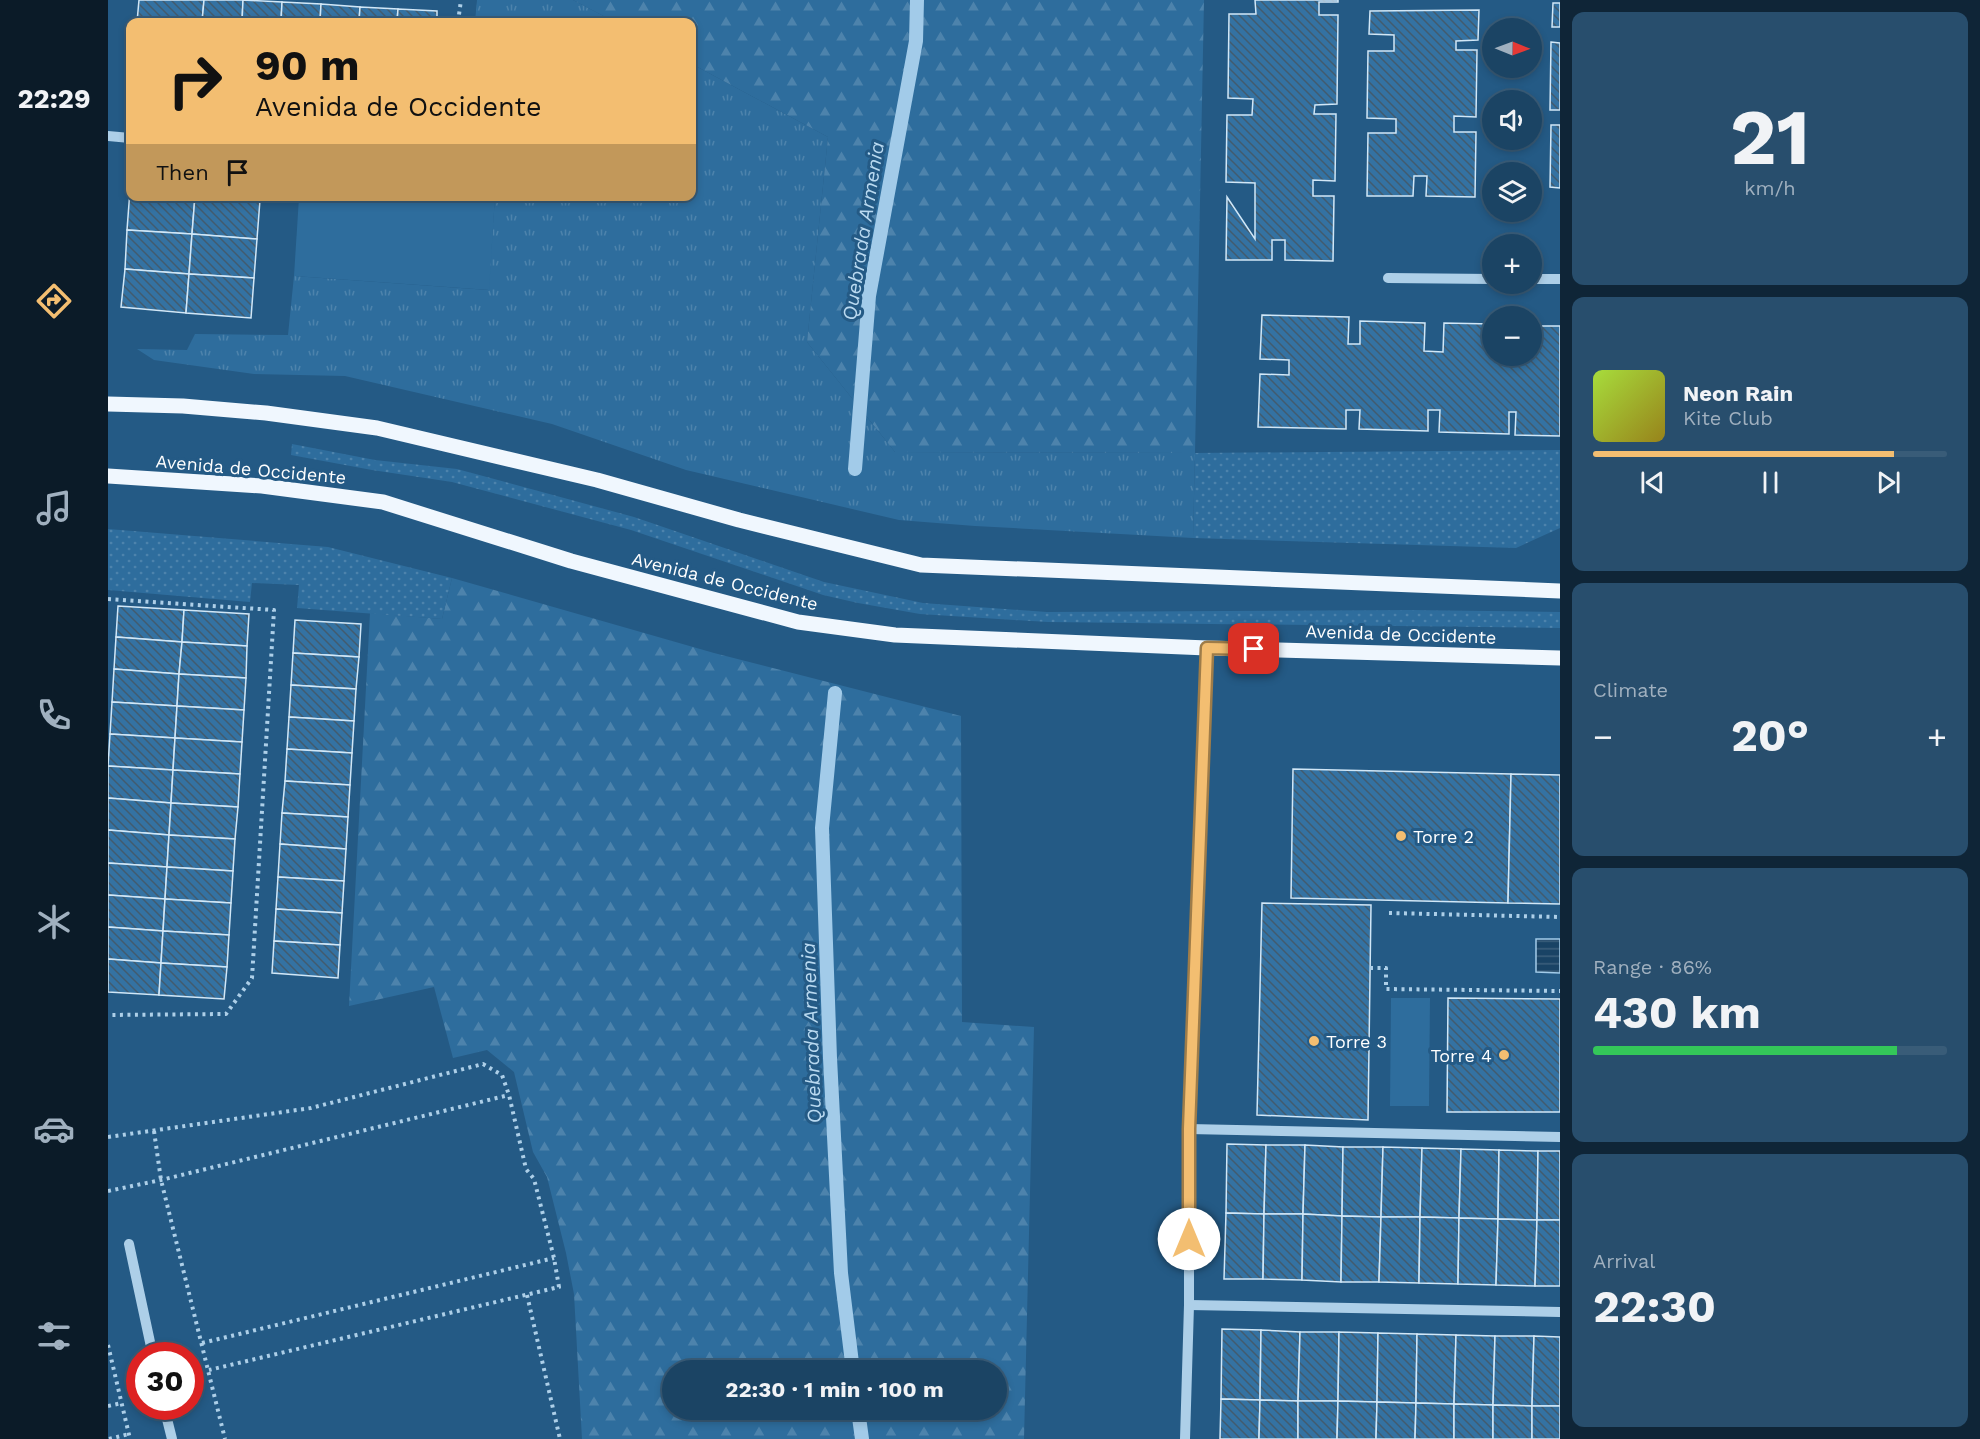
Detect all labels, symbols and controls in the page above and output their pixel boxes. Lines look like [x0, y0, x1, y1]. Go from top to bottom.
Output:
north arrow [1482, 18, 1542, 78]
map controls [1482, 18, 1542, 366]
text: 90 m [255, 41, 359, 90]
icon: right [156, 42, 234, 120]
text: 22:29 [17, 83, 91, 115]
button: sound [1482, 90, 1542, 150]
text: Avenida de Occidente [255, 91, 542, 123]
text: 21 [1730, 91, 1810, 183]
water label: Quebrada Armenia [837, 140, 889, 322]
icon: arrive [221, 156, 254, 189]
text: Then [156, 160, 209, 185]
button: layers [1482, 162, 1542, 222]
text: km/h [1744, 176, 1796, 200]
button: + [1482, 234, 1542, 294]
icon: directions [33, 280, 75, 322]
button: − [1482, 306, 1542, 366]
text: Neon Rain [1683, 381, 1793, 406]
text: Kite Club [1683, 406, 1773, 430]
street label: Avenida de Occidente [155, 450, 347, 488]
icon: previous [1636, 466, 1669, 499]
icon: pause [1754, 466, 1787, 499]
icon: next [1872, 466, 1905, 499]
icon: music [33, 487, 75, 529]
street label: Avenida de Occidente [630, 548, 820, 614]
street label: Avenida de Occidente [1305, 620, 1497, 648]
pin [1228, 623, 1279, 674]
icon: arrive [1237, 632, 1270, 665]
text: Climate [1593, 678, 1668, 702]
icon: phone [33, 694, 75, 736]
text: 20° [1731, 709, 1809, 762]
text: − [1593, 717, 1613, 756]
text: + [1927, 717, 1947, 756]
place label: Torre 2 [1413, 826, 1474, 847]
marker: Torre 2 [1394, 829, 1408, 843]
icon: climate [33, 901, 75, 943]
water label: Quebrada Armenia [796, 942, 826, 1124]
text: Range · 86% [1593, 955, 1712, 979]
text: 430 km [1593, 986, 1761, 1039]
place label: Torre 3 [1326, 1031, 1387, 1052]
marker: Torre 3 [1307, 1034, 1321, 1048]
place label: Torre 4 [1430, 1045, 1492, 1066]
marker: Torre 4 [1497, 1048, 1511, 1062]
icon: car [33, 1108, 75, 1150]
position arrow [1157, 1207, 1221, 1271]
text: Arrival [1593, 1249, 1655, 1273]
text: 22:30 [1593, 1280, 1716, 1333]
icon: filters [33, 1315, 75, 1357]
speed limit sign: 30 [126, 1342, 204, 1420]
text: 22:30 · 1 min · 100 m [725, 1377, 944, 1402]

